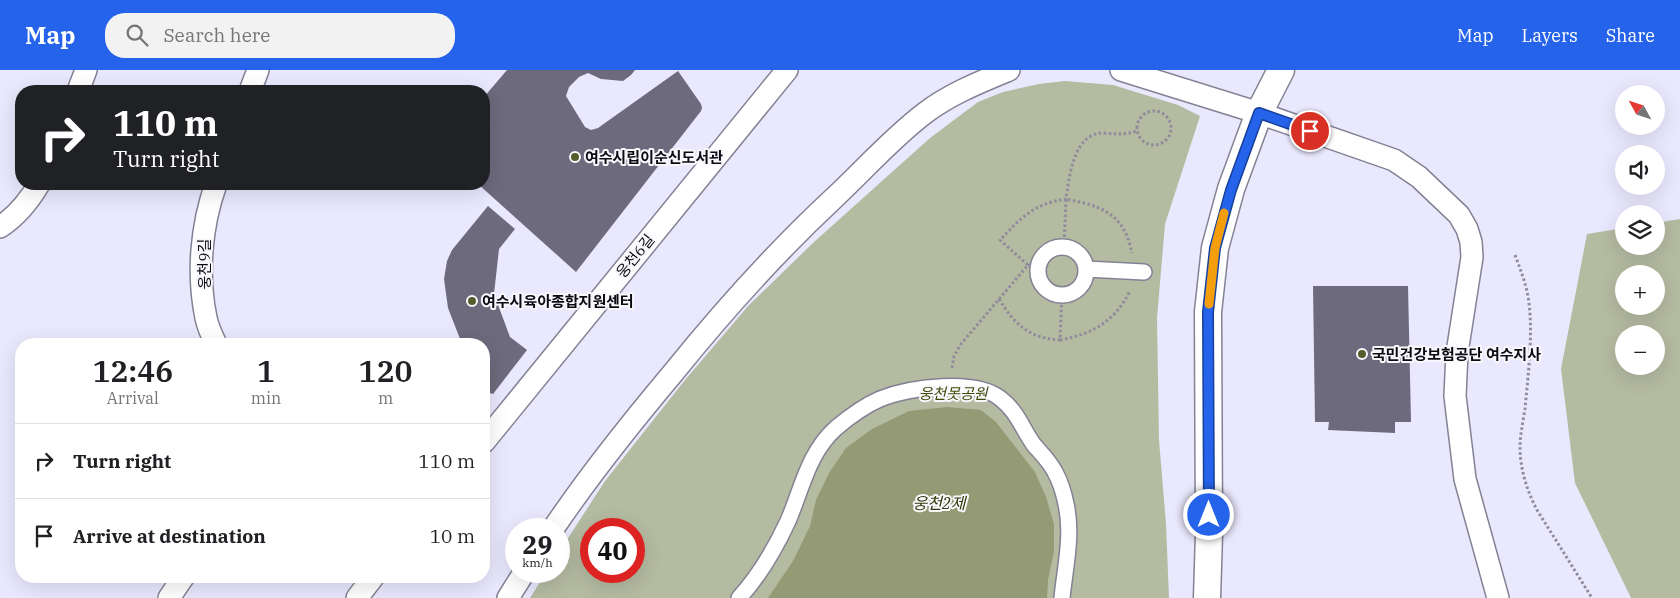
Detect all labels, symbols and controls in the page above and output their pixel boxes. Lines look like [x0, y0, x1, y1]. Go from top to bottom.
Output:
search box [105, 13, 455, 58]
text: Map [25, 19, 75, 51]
icon: search [123, 21, 151, 49]
text: Search here [163, 23, 270, 47]
text: Map [1457, 24, 1494, 47]
text: Layers [1522, 24, 1578, 47]
text: Share [1606, 24, 1655, 47]
north arrow [1615, 85, 1665, 135]
map controls [1615, 85, 1665, 375]
text: 110 m [113, 100, 218, 146]
icon: right [30, 105, 95, 170]
pin [1289, 110, 1331, 152]
icon: arrive [1296, 117, 1324, 145]
text: Turn right [113, 144, 220, 173]
button: sound [1615, 145, 1665, 195]
place label: 여수시립이순신도서관 [585, 148, 723, 167]
marker: 여수시립이순신도서관 [569, 151, 581, 163]
button: layers [1615, 205, 1665, 255]
street label: 웅천6길 [612, 230, 658, 282]
street label: 웅천9길 [195, 239, 214, 289]
button: + [1615, 265, 1665, 315]
place label: 여수시육아종합지원센터 [482, 292, 634, 311]
marker: 여수시육아종합지원센터 [466, 295, 478, 307]
button: − [1615, 325, 1665, 375]
place label: 국민건강보험공단 여수지사 [1372, 345, 1541, 364]
marker: 국민건강보험공단 여수지사 [1356, 348, 1368, 360]
text: 12:46 [92, 351, 173, 390]
text: 1 [257, 351, 275, 390]
text: 120 [359, 351, 413, 390]
park label: 웅천못공원 [918, 384, 989, 403]
text: Arrival [107, 388, 159, 408]
text: min [251, 388, 281, 408]
text: m [378, 388, 393, 408]
icon: right [30, 447, 58, 475]
text: Turn right [73, 449, 171, 473]
text: 110 m [418, 449, 475, 473]
position arrow [1182, 488, 1234, 540]
water label: 웅천2제 [913, 493, 968, 513]
speed limit sign: 40 [580, 518, 645, 583]
icon: arrive [30, 522, 58, 550]
text: Arrive at destination [73, 524, 266, 548]
text: 10 m [430, 524, 475, 548]
text: 29 [522, 528, 553, 561]
text: km/h [522, 555, 553, 570]

